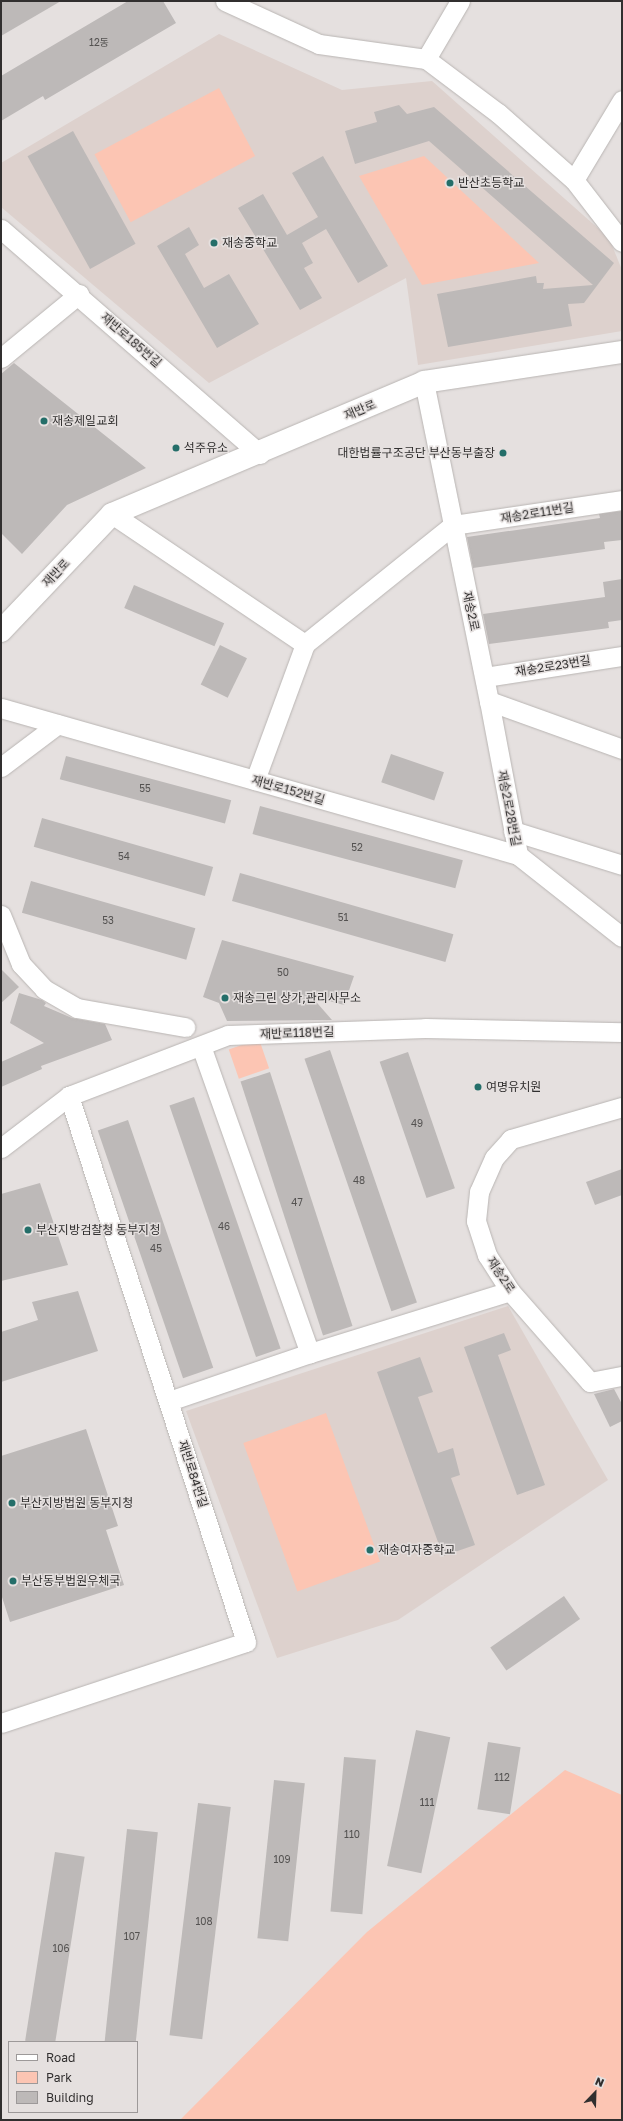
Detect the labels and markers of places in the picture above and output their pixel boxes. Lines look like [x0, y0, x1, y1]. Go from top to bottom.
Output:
place label: 반산초등학교 [458, 176, 524, 190]
marker: 반산초등학교 [445, 178, 455, 188]
place label: 재송중학교 [222, 236, 277, 250]
marker: 재송중학교 [209, 238, 219, 248]
place label: 재송제일교회 [52, 414, 118, 428]
marker: 재송제일교회 [39, 416, 49, 426]
place label: 석주유소 [184, 441, 228, 455]
marker: 석주유소 [171, 443, 181, 453]
place label: 대한법률구조공단 부산동부출장 [337, 446, 495, 460]
marker: 대한법률구조공단 부산동부출장 [498, 448, 508, 458]
place label: 재송그린 상가,관리사무소 [233, 991, 361, 1005]
marker: 재송그린 상가,관리사무소 [220, 993, 230, 1003]
place label: 여명유치원 [486, 1080, 541, 1094]
marker: 여명유치원 [473, 1082, 483, 1092]
place label: 부산지방검찰청 동부지청 [36, 1223, 160, 1237]
marker: 부산지방검찰청 동부지청 [23, 1225, 33, 1235]
place label: 부산지방법원 동부지청 [20, 1496, 133, 1510]
marker: 부산지방법원 동부지청 [7, 1498, 17, 1508]
place label: 재송여자중학교 [378, 1543, 455, 1557]
marker: 재송여자중학교 [365, 1545, 375, 1555]
place label: 부산동부법원우체국 [21, 1574, 120, 1588]
marker: 부산동부법원우체국 [8, 1576, 18, 1586]

